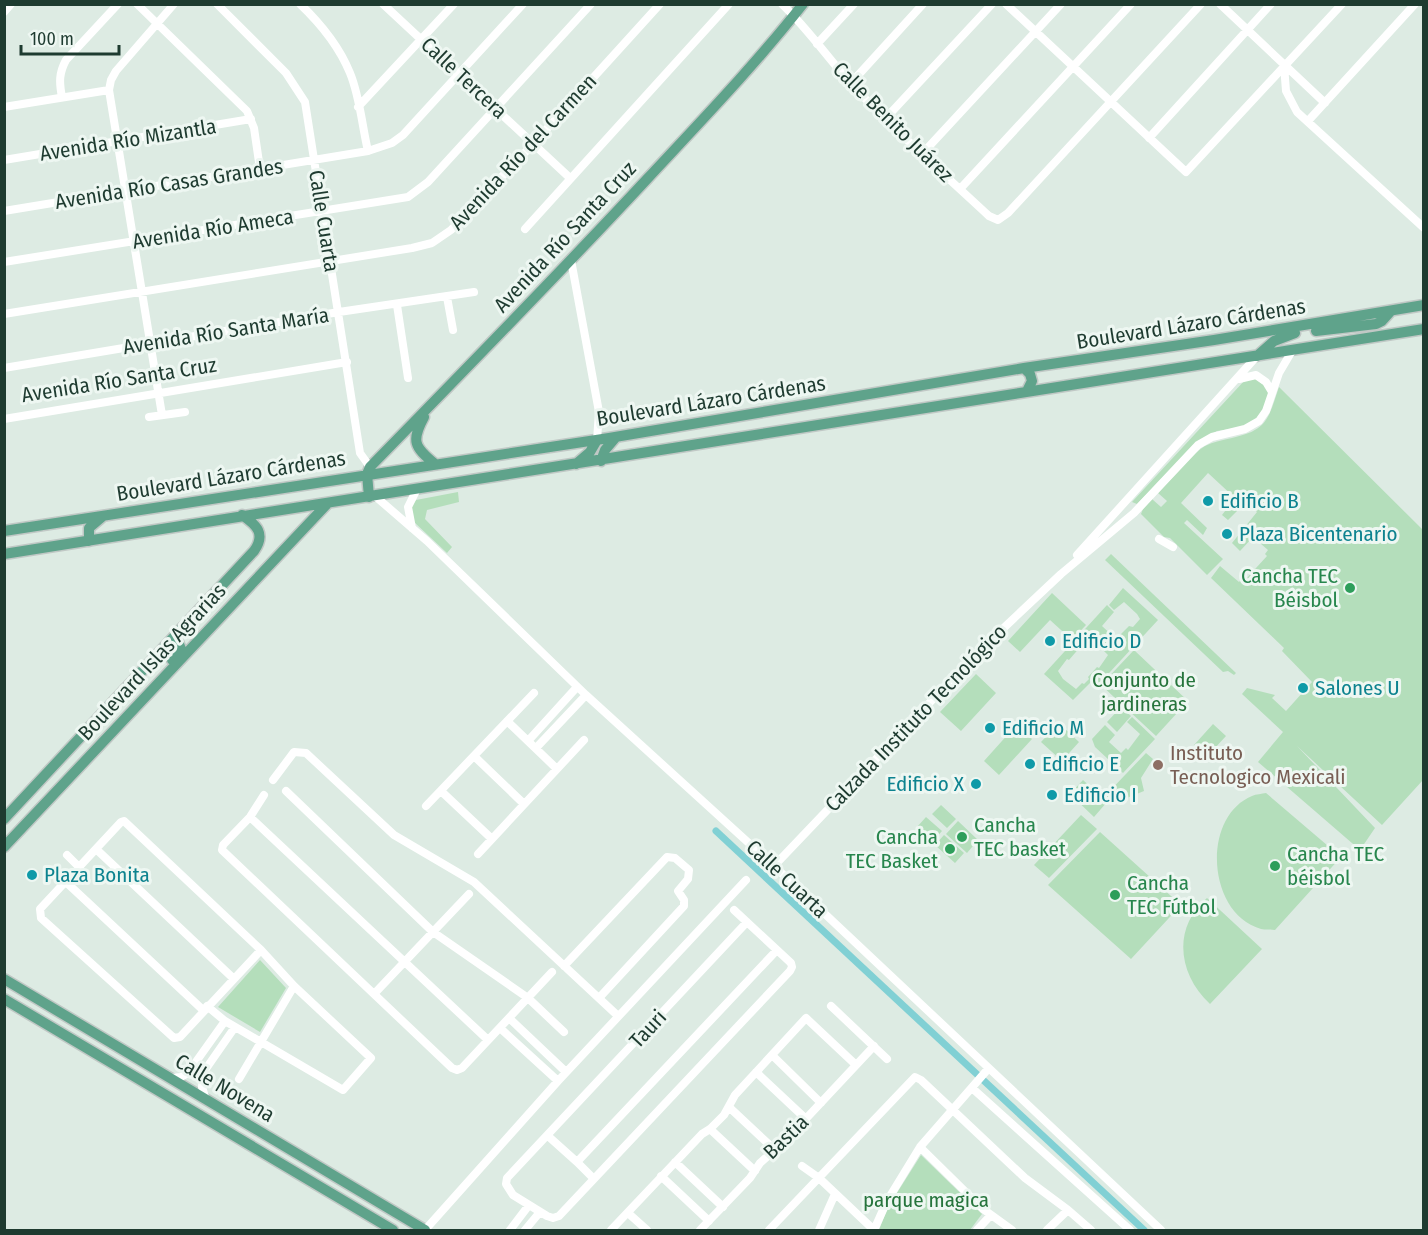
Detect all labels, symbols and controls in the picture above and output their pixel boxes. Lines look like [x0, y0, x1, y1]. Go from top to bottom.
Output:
scale bar [21, 18, 118, 56]
text: 100 m [30, 28, 74, 50]
street label: Calle Tercera [415, 32, 513, 124]
street label: Calle Benito Juárez [827, 56, 959, 188]
street label: Avenida Río del Carmen [444, 69, 602, 235]
street label: Avenida Río Mizantla [38, 113, 218, 167]
street label: Avenida Río Casas Grandes [53, 153, 285, 215]
street label: Avenida Río Santa Cruz [488, 156, 642, 318]
street label: Calle Cuarta [303, 168, 345, 274]
street label: Avenida Río Ameca [131, 203, 295, 255]
street label: Boulevard Lázaro Cárdenas [1075, 293, 1307, 355]
street label: Avenida Río Santa María [121, 302, 331, 360]
street label: Avenida Río Santa Cruz [20, 352, 218, 408]
street label: Boulevard Lázaro Cárdenas [595, 370, 827, 432]
street label: Boulevard Lázaro Cárdenas [115, 445, 347, 507]
place label: Edificio B [1220, 488, 1299, 514]
marker: Edificio B [1201, 494, 1215, 508]
place label: Plaza Bicentenario [1239, 521, 1398, 547]
marker: Plaza Bicentenario [1220, 527, 1234, 541]
place label: Cancha TEC Béisbol [1241, 563, 1338, 613]
street label: Boulevard Islas Agrarias [73, 578, 231, 746]
marker: Cancha TEC Béisbol [1343, 581, 1357, 595]
street label: Calzada Instituto Tecnológico [820, 619, 1012, 817]
place label: Edificio D [1062, 628, 1141, 654]
marker: Edificio D [1043, 634, 1057, 648]
park label: Conjunto de jardineras [1092, 667, 1196, 717]
place label: Salones U [1315, 675, 1400, 701]
marker: Salones U [1296, 681, 1310, 695]
place label: Edificio M [1002, 715, 1084, 741]
marker: Edificio M [983, 721, 997, 735]
place label: Instituto Tecnologico Mexicali [1170, 740, 1346, 790]
place label: Edificio E [1042, 751, 1119, 777]
marker: Edificio E [1023, 757, 1037, 771]
marker: Instituto Tecnologico Mexicali [1151, 758, 1165, 772]
place label: Edificio X [887, 771, 965, 797]
marker: Edificio X [969, 777, 983, 791]
place label: Edificio I [1064, 782, 1137, 808]
marker: Edificio I [1045, 788, 1059, 802]
place label: Cancha TEC basket [974, 812, 1066, 862]
place label: Cancha TEC Basket [846, 824, 938, 874]
marker: Cancha TEC basket [955, 830, 969, 844]
street label: Calle Cuarta [741, 834, 833, 924]
place label: Cancha TEC béisbol [1287, 841, 1384, 891]
marker: Cancha TEC Basket [943, 842, 957, 856]
marker: Cancha TEC béisbol [1268, 859, 1282, 873]
place label: Plaza Bonita [44, 862, 150, 888]
marker: Plaza Bonita [25, 868, 39, 882]
place label: Cancha TEC Fútbol [1127, 870, 1216, 920]
marker: Cancha TEC Fútbol [1108, 888, 1122, 902]
street label: Tauri [624, 1005, 672, 1053]
street label: Calle Novena [171, 1048, 279, 1128]
street label: Bastia [758, 1109, 814, 1165]
park label: parque magica [863, 1187, 989, 1213]

